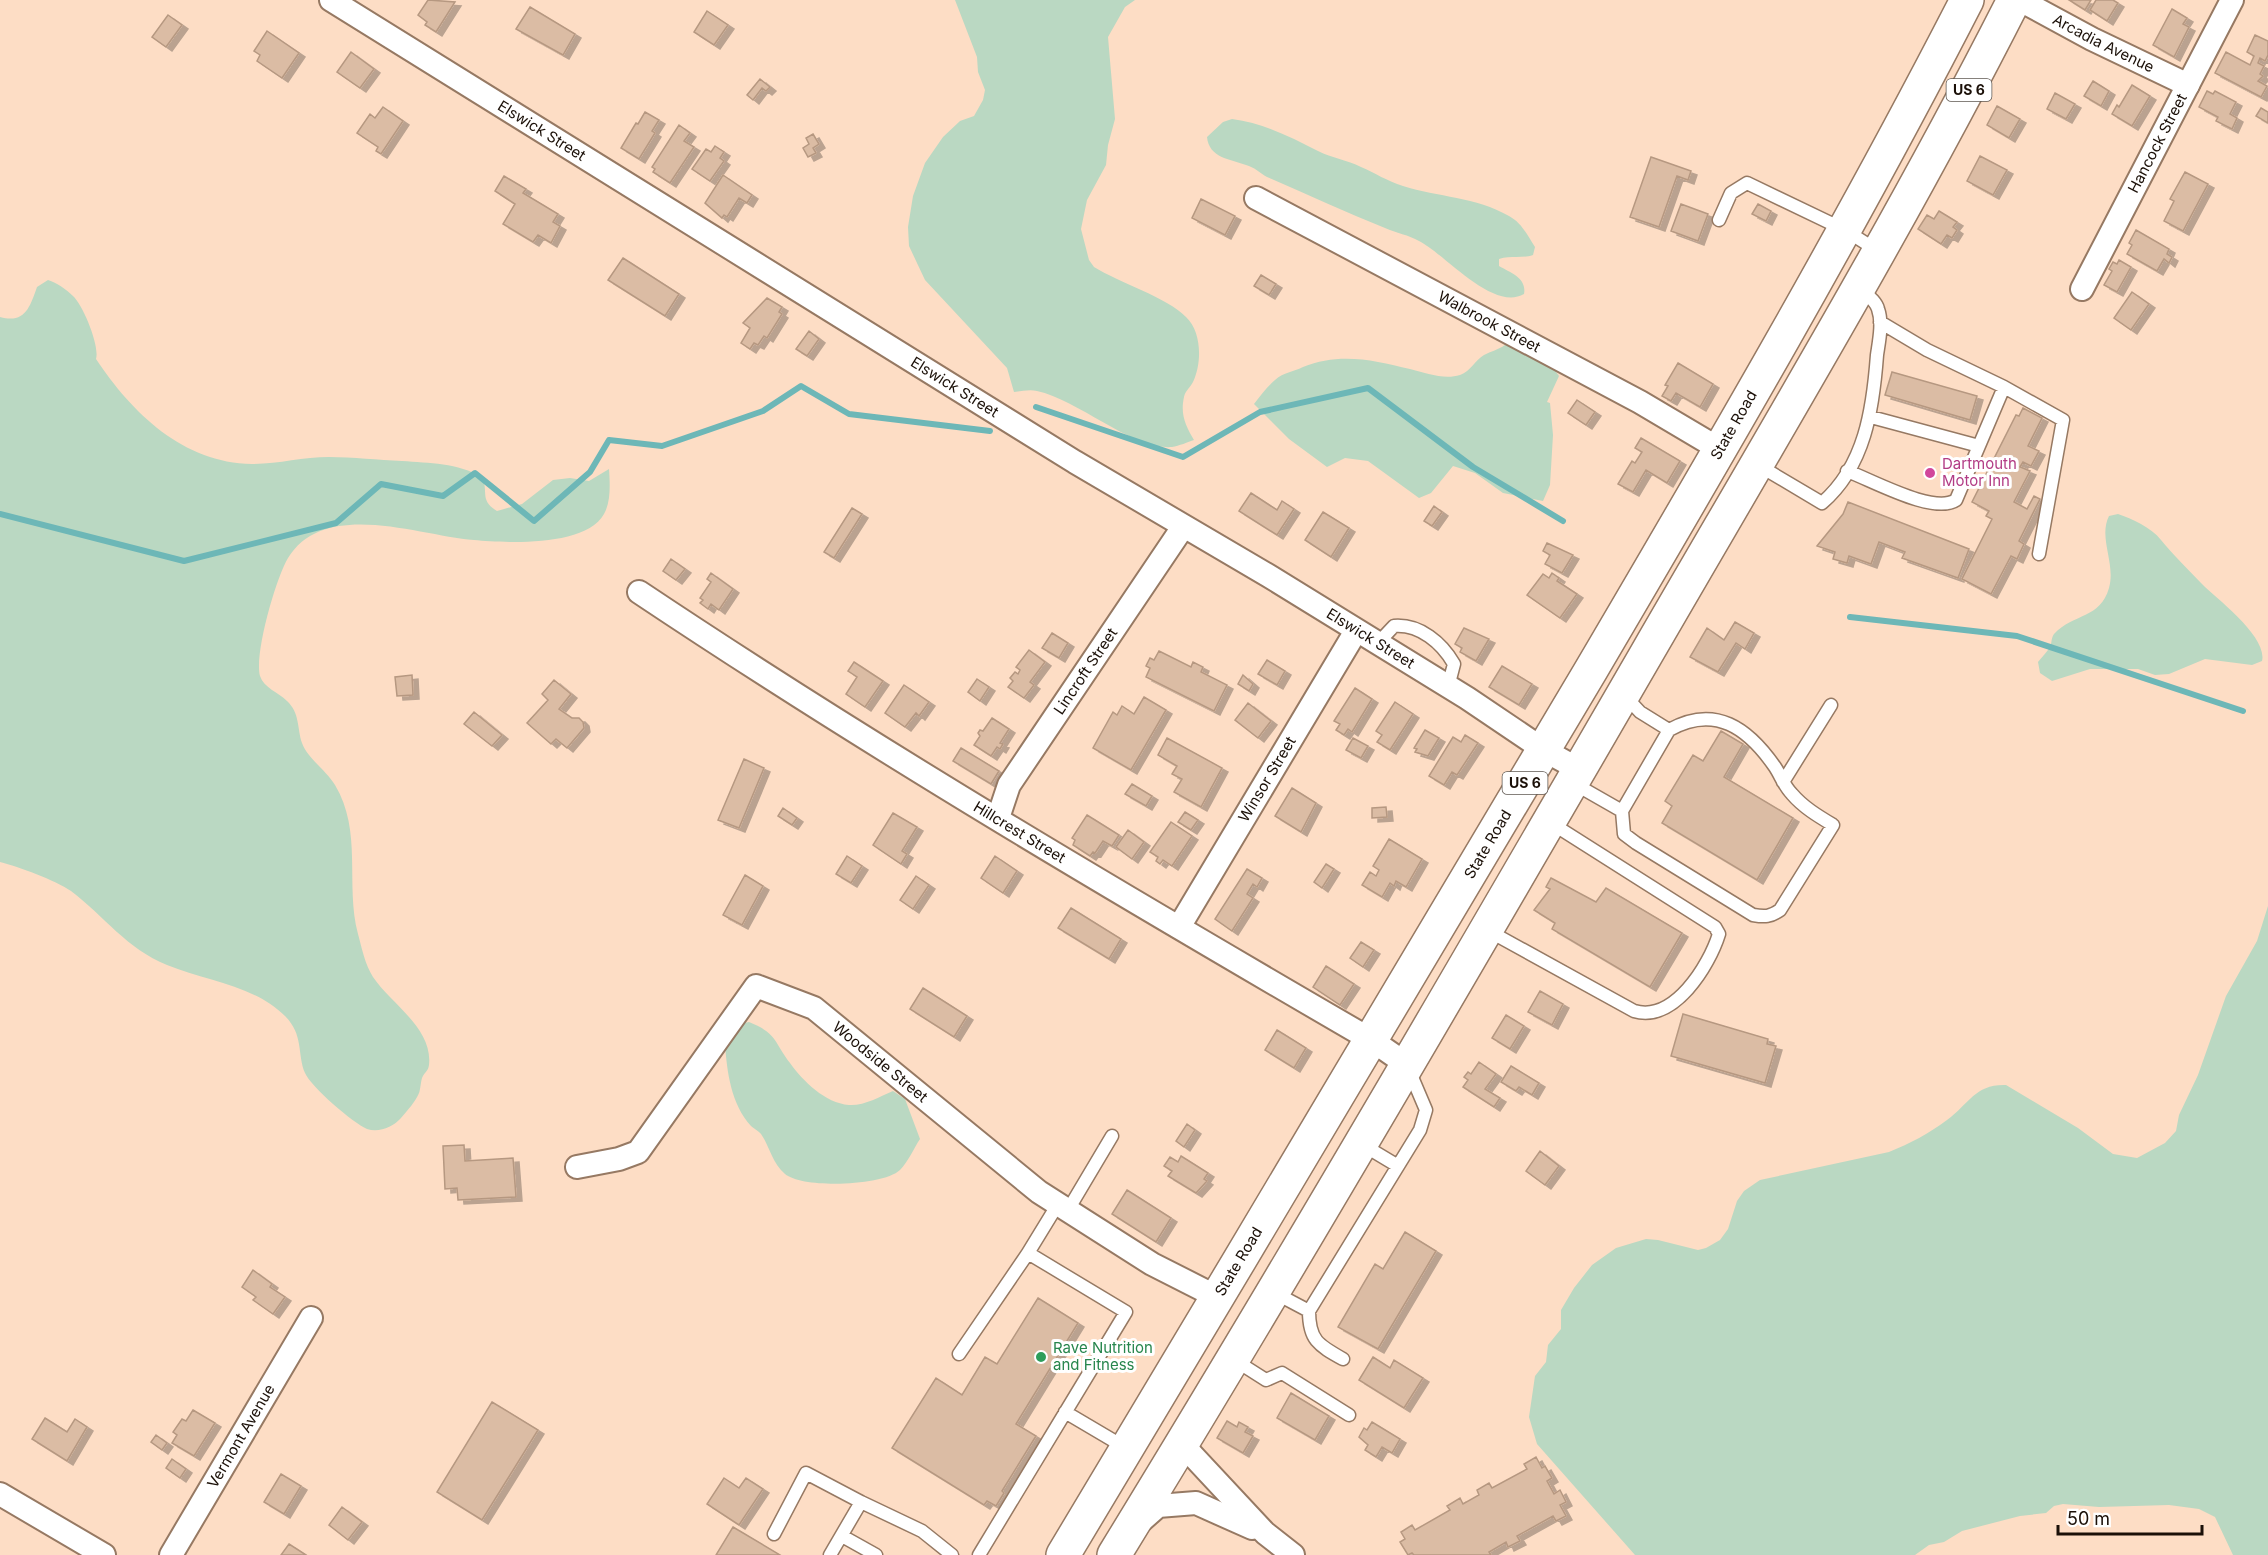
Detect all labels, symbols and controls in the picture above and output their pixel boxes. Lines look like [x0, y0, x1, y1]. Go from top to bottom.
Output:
street label: Arcadia Avenue [2050, 10, 2157, 76]
road number: US 6 [1946, 79, 1992, 101]
street label: Hancock Street [2123, 90, 2191, 196]
street label: Elswick Street [494, 96, 589, 165]
street label: Walbrook Street [1435, 286, 1544, 356]
street label: Elswick Street [907, 352, 1002, 421]
street label: State Road [1706, 387, 1761, 463]
place label: Dartmouth Motor Inn [1942, 454, 2017, 490]
marker: Dartmouth Motor Inn [1923, 466, 1937, 480]
street label: Elswick Street [1323, 604, 1418, 672]
street label: Lincroft Street [1049, 624, 1121, 718]
street label: Winsor Street [1234, 733, 1300, 825]
road number: US 6 [1502, 772, 1547, 794]
street label: Hillcrest Street [970, 797, 1069, 867]
street label: State Road [1460, 806, 1515, 882]
street label: Woodside Street [829, 1017, 932, 1106]
street label: State Road [1210, 1223, 1266, 1299]
place label: Rave Nutrition and Fitness [1053, 1338, 1153, 1374]
marker: Rave Nutrition and Fitness [1034, 1350, 1048, 1364]
street label: Vermont Avenue [203, 1381, 279, 1491]
scale bar [2058, 1498, 2202, 1536]
text: 50 m [2067, 1508, 2110, 1529]

